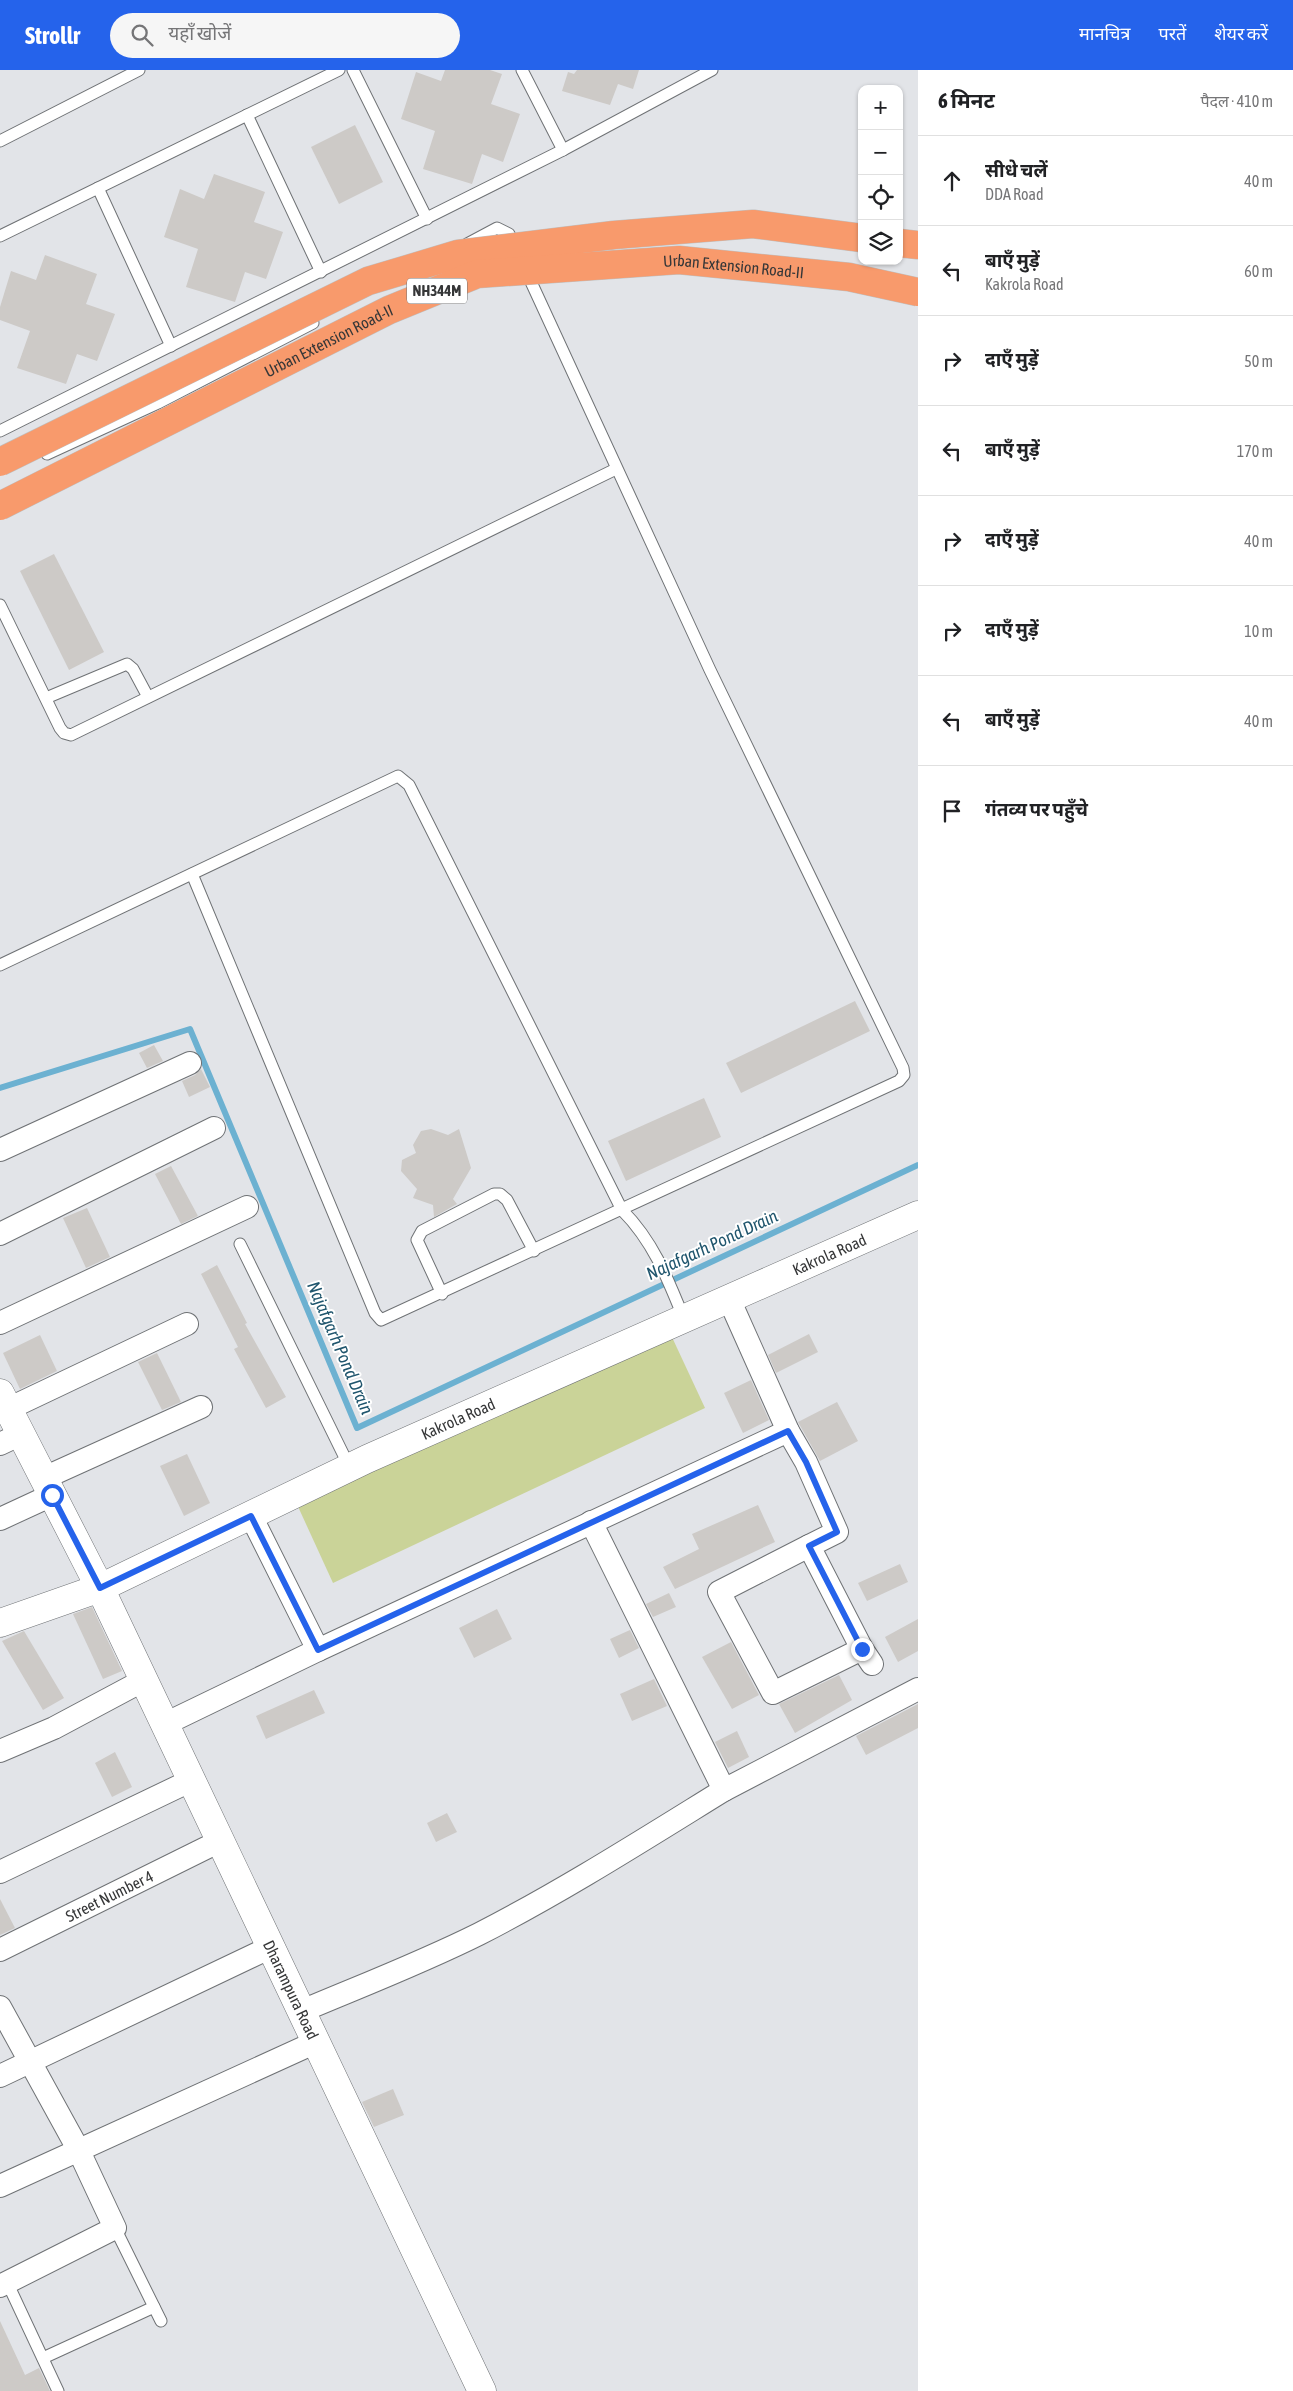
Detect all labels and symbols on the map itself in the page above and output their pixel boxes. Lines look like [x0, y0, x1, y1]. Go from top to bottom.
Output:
street label: Urban Extension Road-II [662, 251, 805, 281]
road number: NH344M [407, 278, 467, 304]
street label: Urban Extension Road-II [261, 300, 395, 380]
water label: Najafgarh Pond Drain [643, 1205, 781, 1284]
street label: Kakrola Road [790, 1230, 869, 1278]
water label: Najafgarh Pond Drain [303, 1278, 378, 1418]
street label: Kakrola Road [418, 1395, 498, 1443]
route start [41, 1484, 64, 1507]
route end [851, 1638, 874, 1661]
street label: Street Number 4 [63, 1867, 156, 1925]
street label: Dharampura Road [260, 1937, 322, 2042]

